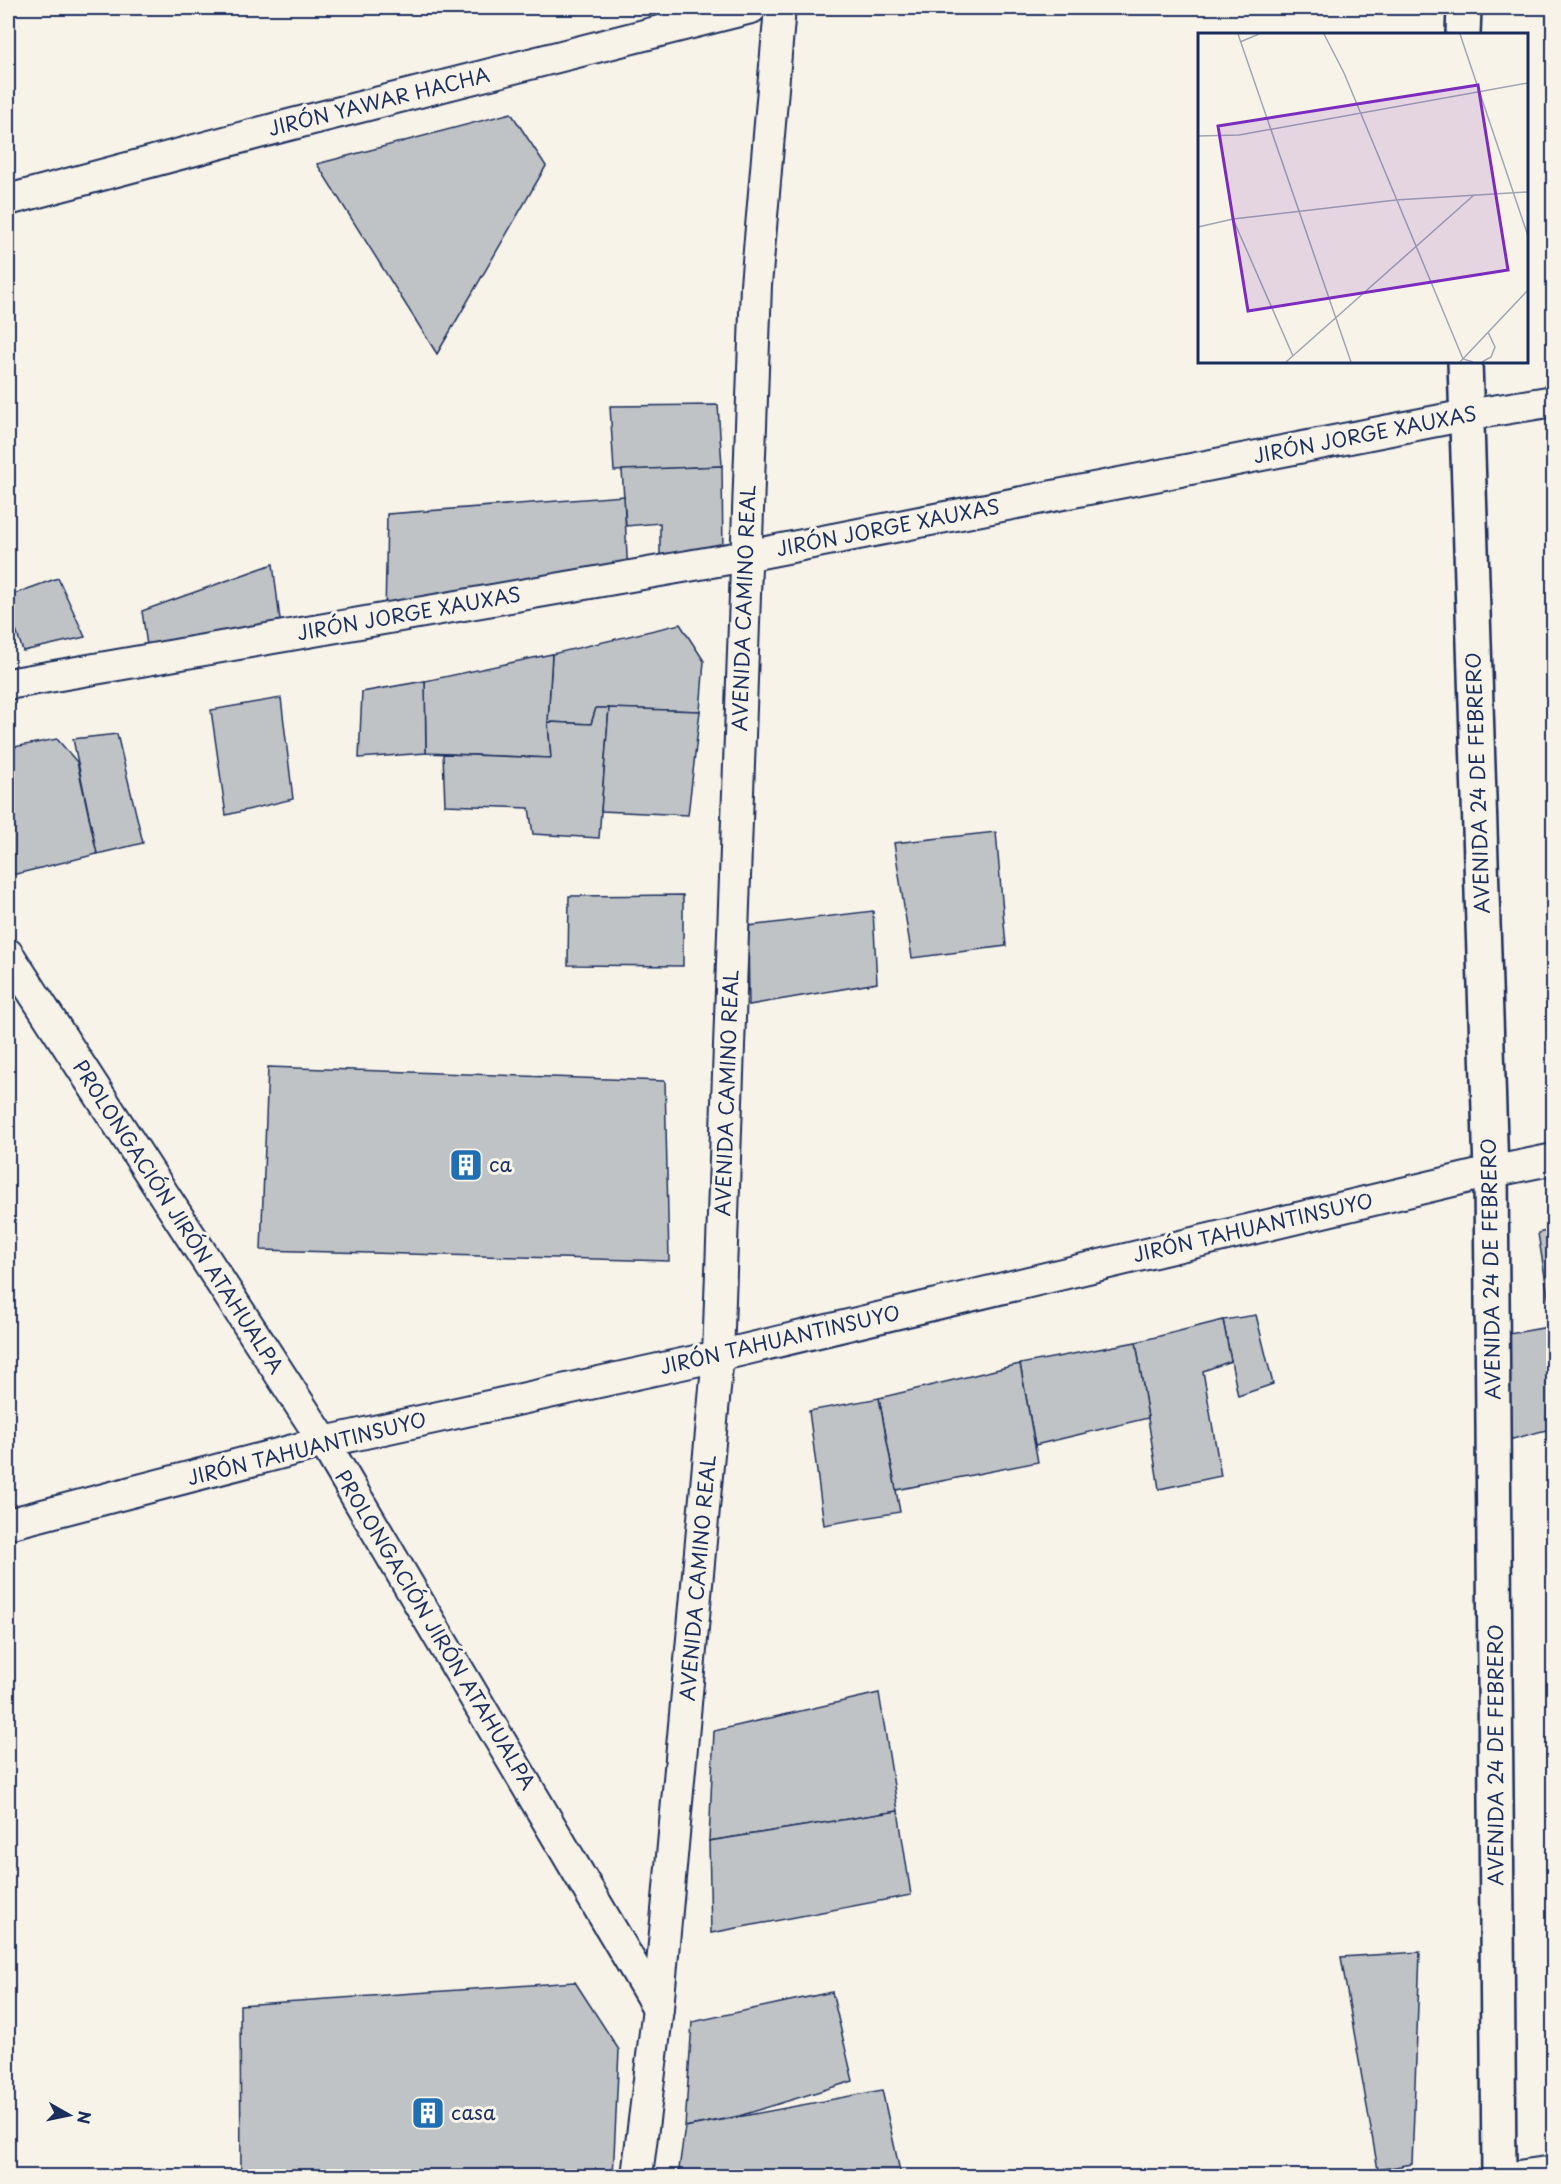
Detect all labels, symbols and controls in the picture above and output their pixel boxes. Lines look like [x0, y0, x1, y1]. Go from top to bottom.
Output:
inset map [1198, 33, 1528, 363]
street label: JIRÓN YAWAR HACHA [265, 59, 493, 143]
street label: JIRÓN JORGE XAUXAS [1251, 398, 1479, 470]
street label: AVENIDA CAMINO REAL [724, 484, 762, 732]
street label: JIRÓN JORGE XAUXAS [774, 491, 1002, 563]
street label: JIRÓN JORGE XAUXAS [294, 579, 523, 648]
street label: AVENIDA 24 DE FEBRERO [1457, 652, 1497, 914]
street label: AVENIDA CAMINO REAL [707, 969, 745, 1217]
street label: PROLONGACIÓN JIRÓN ATAHUALPA [66, 1054, 292, 1379]
street label: AVENIDA 24 DE FEBRERO [1473, 1138, 1507, 1400]
building icon: ca [448, 1147, 484, 1183]
place label: ca [489, 1149, 512, 1179]
street label: JIRÓN TAHUANTINSUYO [1130, 1185, 1376, 1269]
street label: JIRÓN TAHUANTINSUYO [657, 1297, 903, 1381]
street label: JIRÓN TAHUANTINSUYO [184, 1404, 430, 1492]
street label: AVENIDA CAMINO REAL [671, 1453, 723, 1702]
street label: PROLONGACIÓN JIRÓN ATAHUALPA [328, 1464, 544, 1795]
street label: AVENIDA 24 DE FEBRERO [1480, 1624, 1510, 1886]
north arrow [39, 2085, 99, 2145]
building icon: casa [410, 2095, 446, 2131]
place label: casa [451, 2097, 496, 2127]
text: N [72, 2109, 98, 2126]

